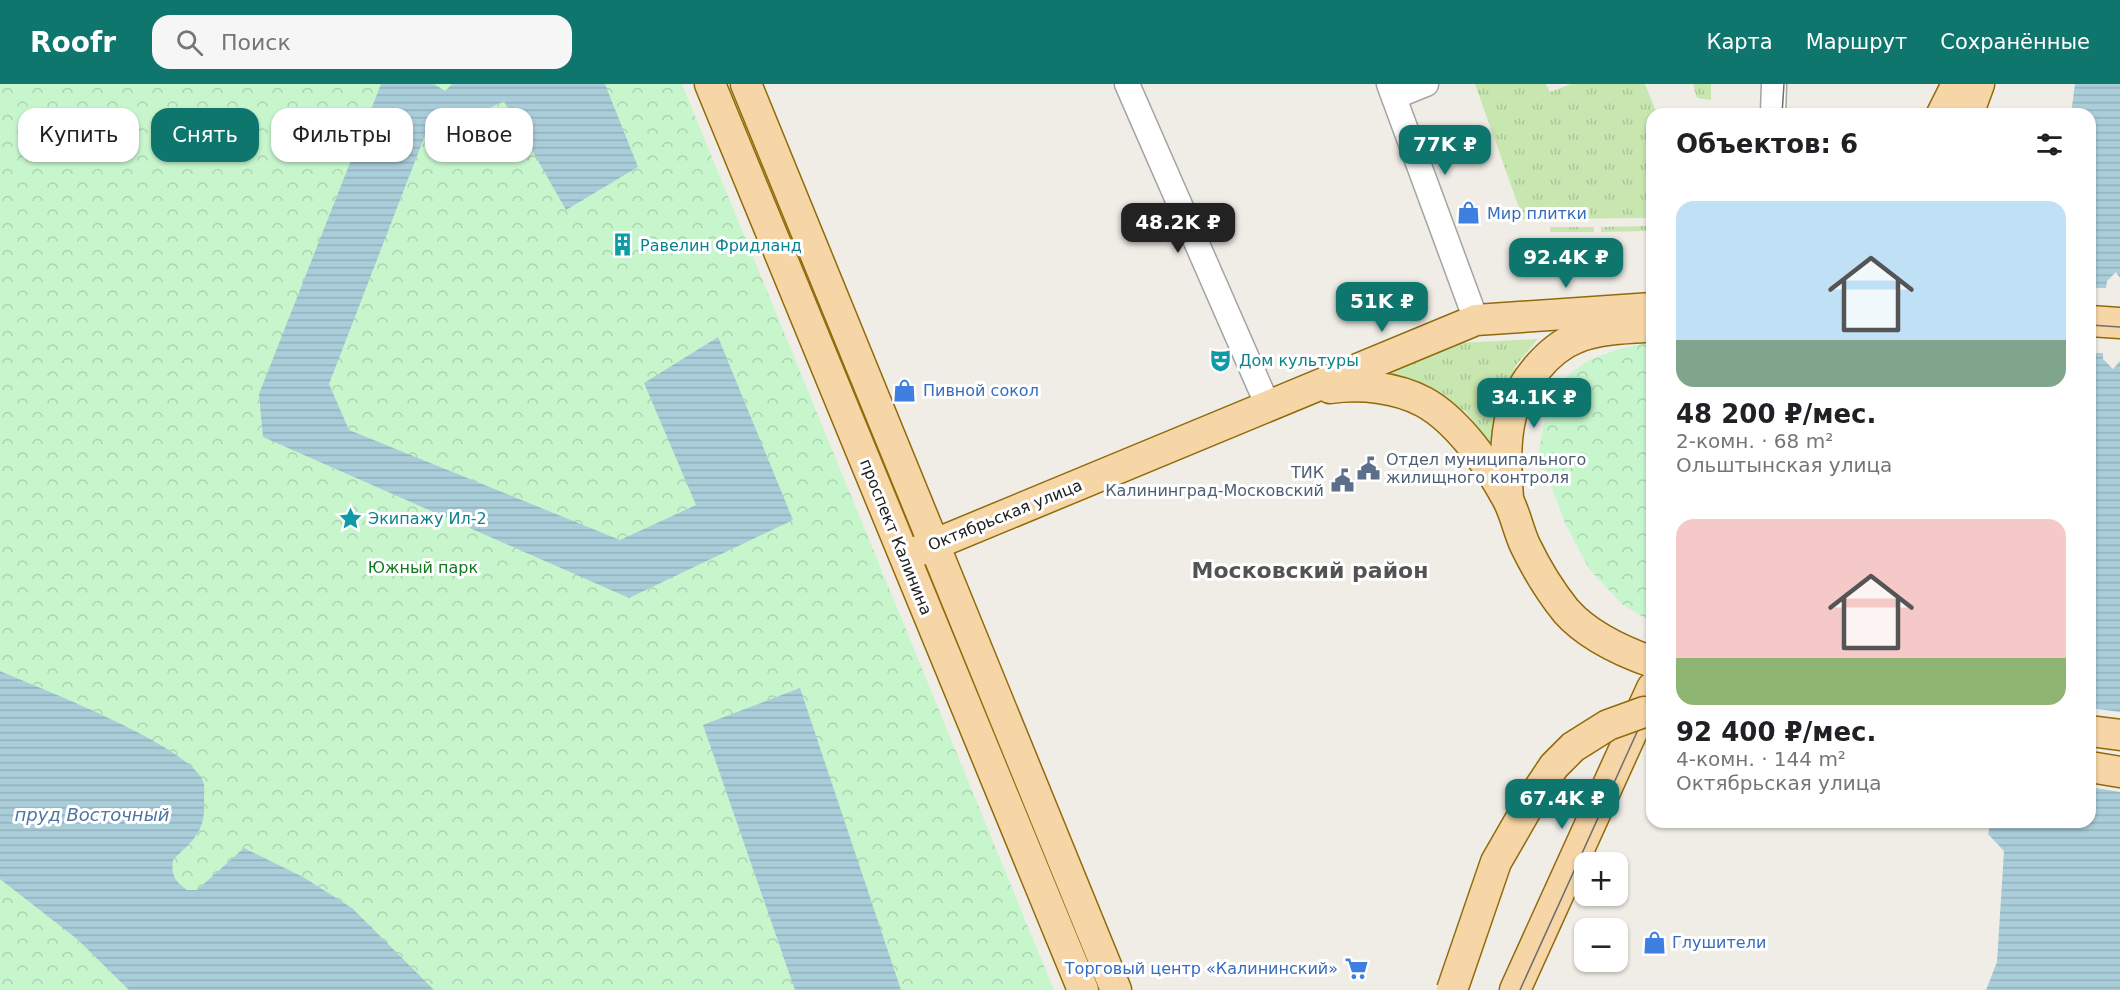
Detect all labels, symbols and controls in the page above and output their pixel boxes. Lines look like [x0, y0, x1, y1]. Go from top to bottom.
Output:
search box [152, 15, 572, 69]
text: Roofr [30, 26, 116, 59]
icon: search [173, 26, 206, 59]
text: Поиск [221, 30, 291, 55]
text: Карта [1707, 30, 1773, 54]
text: Маршрут [1806, 30, 1907, 54]
text: Сохранённые [1940, 30, 2090, 54]
chip: Купить [18, 108, 139, 162]
chip: Снять [151, 108, 259, 162]
chip: Фильтры [271, 108, 413, 162]
chip: Новое [425, 108, 533, 162]
pin: 77K ₽ [1403, 125, 1487, 176]
icon: filters [2033, 128, 2066, 161]
text: Объектов: 6 [1676, 129, 1858, 159]
text: 77K ₽ [1413, 132, 1477, 156]
shop icon: Мир плитки [1456, 200, 1482, 226]
pin: 48.2K ₽ [1123, 203, 1233, 254]
place label: Мир плитки [1487, 204, 1587, 223]
text: 48.2K ₽ [1135, 210, 1221, 234]
building icon: Равелин Фридланд [609, 232, 635, 258]
place label: Равелин Фридланд [640, 236, 802, 255]
pin: 92.4K ₽ [1511, 238, 1621, 289]
icon: home [1817, 240, 1925, 348]
text: 92.4K ₽ [1523, 245, 1609, 269]
pin: 51K ₽ [1340, 282, 1424, 333]
text: 51K ₽ [1350, 289, 1414, 313]
theatre icon: Дом культуры [1208, 347, 1234, 373]
place label: Дом культуры [1239, 351, 1359, 370]
shop icon: Пивной сокол [892, 377, 918, 403]
pin: 34.1K ₽ [1479, 378, 1589, 429]
place label: Пивной сокол [923, 381, 1039, 400]
text: 34.1K ₽ [1491, 385, 1577, 409]
text: 48 200 ₽/мес. [1676, 399, 1876, 429]
text: 2-комн. · 68 m² [1676, 429, 1833, 453]
place label: Отдел муниципального жилищного контроля [1386, 450, 1586, 487]
text: Ольштынская улица [1676, 453, 1892, 477]
public building icon: Отдел муниципального жилищного контроля [1355, 455, 1381, 481]
street label: проспект Калинина [856, 456, 936, 618]
place label: ТИК Калининград-Московский [1105, 463, 1325, 500]
public building icon: ТИК Калининград-Московский [1329, 468, 1355, 494]
street label: Октябрьская улица [925, 475, 1085, 555]
place icon: Экипажу Ил-2 [337, 505, 363, 531]
place label: Экипажу Ил-2 [368, 509, 487, 528]
park label: Южный парк [368, 558, 479, 577]
district label: Московский район [1192, 558, 1428, 583]
icon: home [1817, 558, 1925, 666]
text: 92 400 ₽/мес. [1676, 717, 1876, 747]
text: 4-комн. · 144 m² [1676, 747, 1846, 771]
text: Октябрьская улица [1676, 771, 1882, 795]
pin: 67.4K ₽ [1507, 779, 1617, 830]
text: 67.4K ₽ [1519, 786, 1605, 810]
water label: пруд Восточный [14, 804, 170, 825]
map controls [1574, 852, 1628, 972]
button: + [1574, 852, 1628, 906]
button: − [1574, 918, 1628, 972]
shop icon: Глушители [1641, 929, 1667, 955]
place label: Глушители [1672, 933, 1766, 952]
supermarket icon: Торговый центр «Калининский» [1343, 955, 1369, 981]
place label: Торговый центр «Калининский» [1064, 959, 1338, 978]

